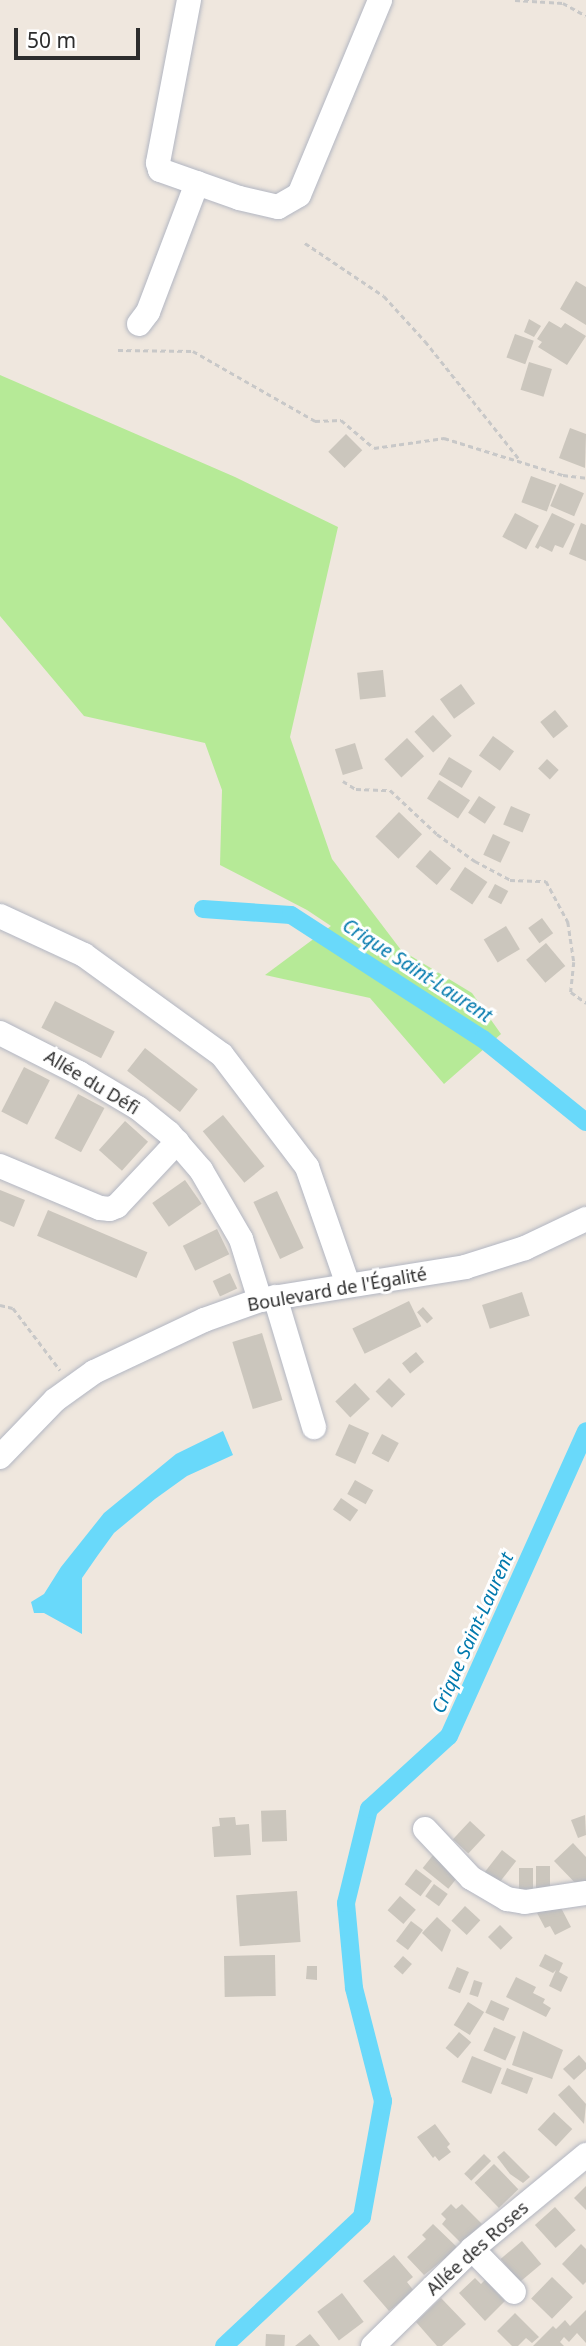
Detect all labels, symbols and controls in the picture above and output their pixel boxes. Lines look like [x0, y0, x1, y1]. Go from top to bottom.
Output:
scale bar [18, 14, 144, 58]
text: 50 m [27, 26, 76, 54]
water label: Crique Saint-Laurent [338, 914, 496, 1028]
street label: Allée du Défi [41, 1045, 143, 1119]
street label: Boulevard de l'Égalité [246, 1263, 428, 1315]
water label: Crique Saint-Laurent [427, 1549, 519, 1717]
street label: Allée des Roses [422, 2197, 532, 2299]

